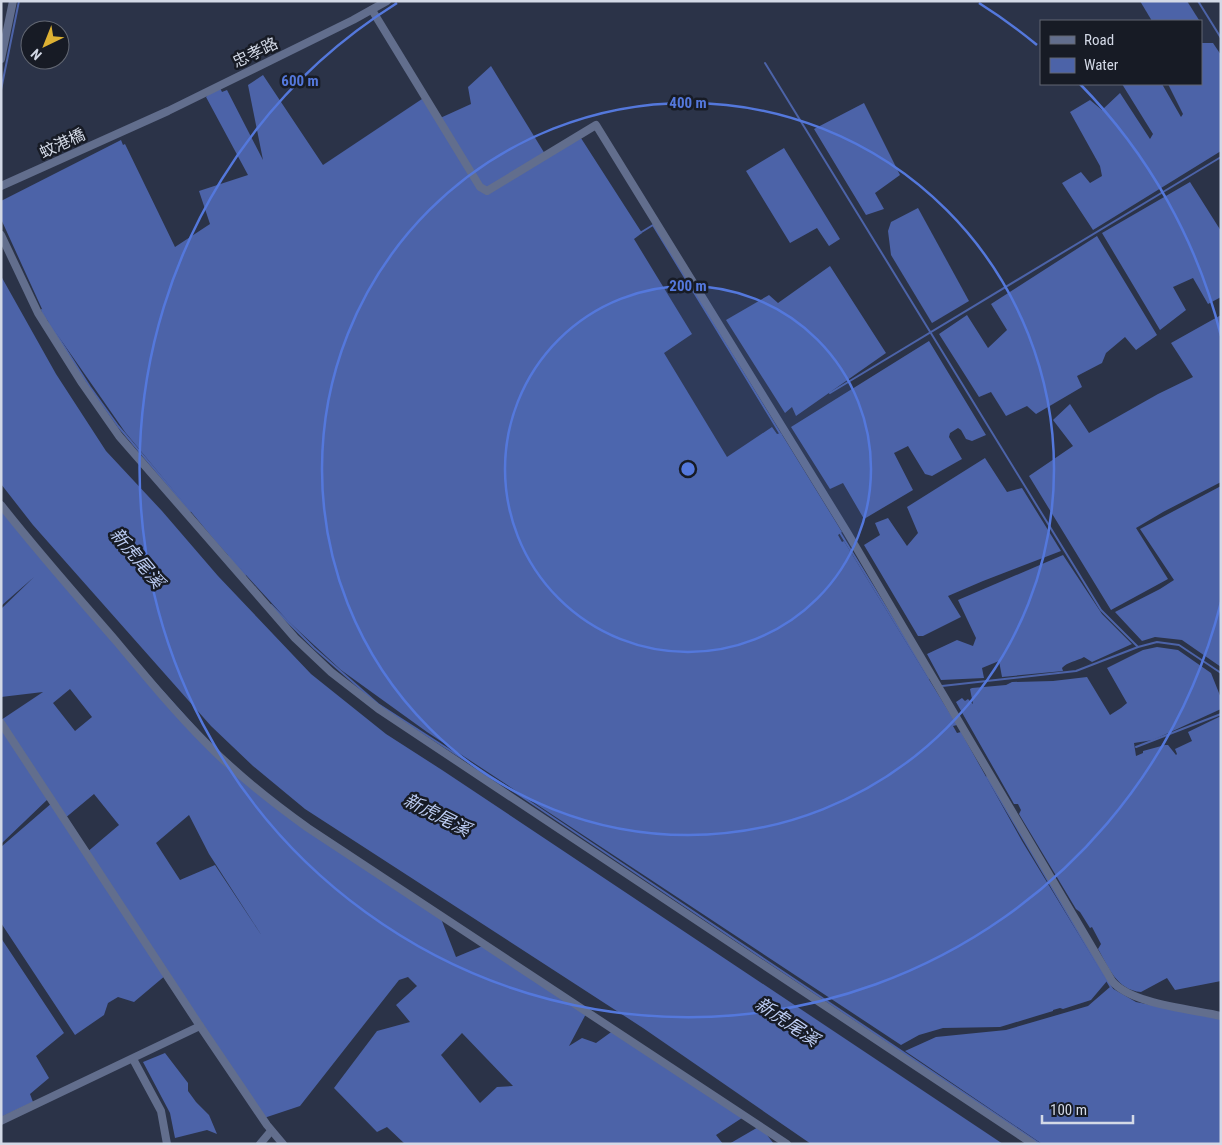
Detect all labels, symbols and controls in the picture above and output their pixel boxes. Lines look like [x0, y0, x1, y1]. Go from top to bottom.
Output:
north arrow [20, 20, 70, 70]
legend [1040, 20, 1202, 85]
text: Road [1084, 31, 1114, 49]
street label: 忠孝路 [229, 33, 281, 72]
text: N [28, 46, 45, 63]
text: Water [1084, 56, 1119, 74]
text: 600 m [281, 72, 319, 90]
text: 400 m [669, 94, 707, 112]
street label: 蚊港橋 [36, 125, 88, 162]
text: 200 m [669, 277, 707, 295]
centre of rings [679, 460, 697, 478]
water label: 新虎尾溪 [106, 523, 170, 594]
water label: 新虎尾溪 [400, 789, 477, 842]
water label: 新虎尾溪 [752, 993, 825, 1052]
scale bar [1042, 1092, 1133, 1124]
text: 100 m [1050, 1101, 1087, 1119]

